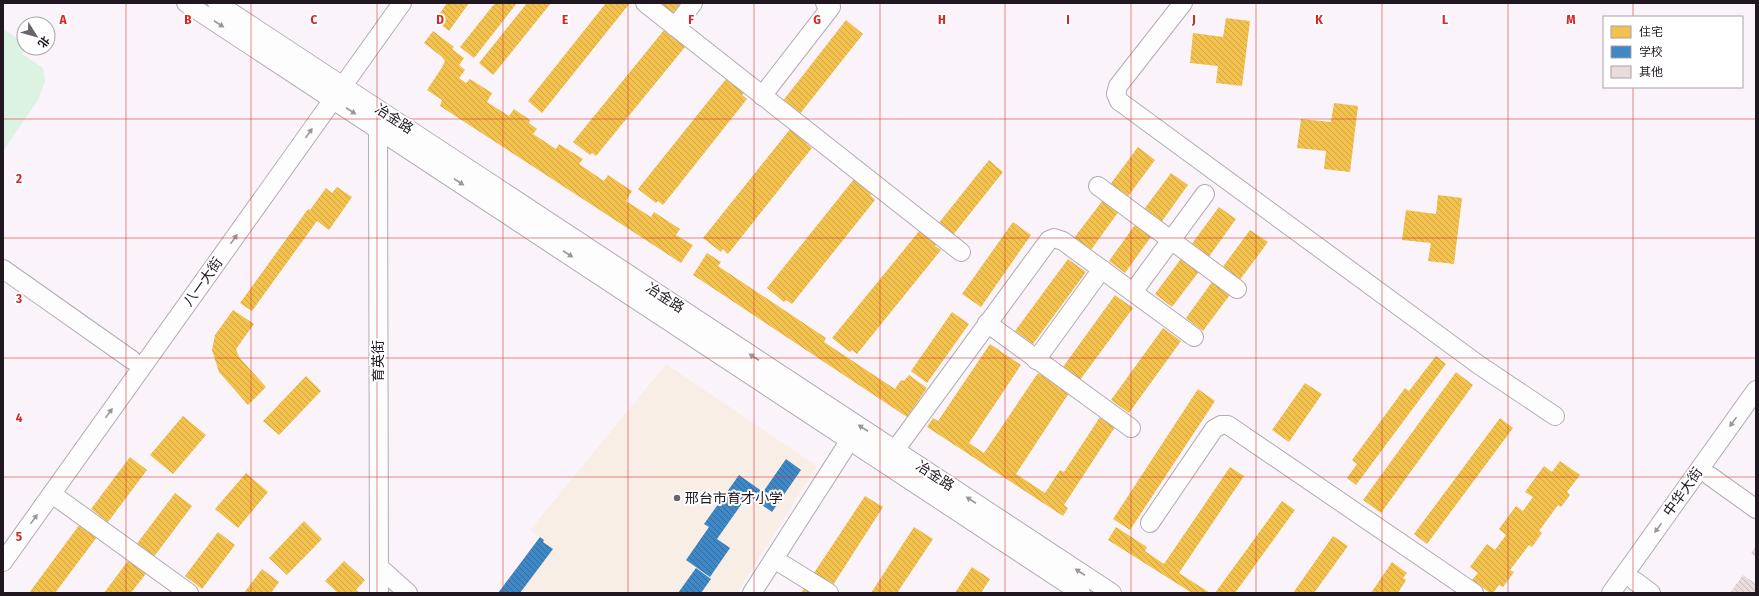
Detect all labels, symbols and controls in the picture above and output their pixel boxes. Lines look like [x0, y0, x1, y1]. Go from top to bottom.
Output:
text: A [58, 12, 67, 27]
text: B [184, 12, 192, 27]
text: C [311, 12, 318, 27]
text: D [436, 12, 444, 27]
text: E [562, 12, 568, 27]
text: F [688, 12, 694, 27]
text: G [813, 12, 821, 27]
text: H [938, 12, 946, 27]
text: I [1066, 12, 1070, 27]
text: J [1191, 12, 1196, 27]
text: K [1315, 12, 1323, 27]
text: L [1442, 12, 1448, 27]
text: M [1566, 12, 1576, 27]
north arrow [16, 16, 56, 56]
legend [1603, 16, 1743, 88]
one-way arrow [213, 21, 224, 28]
text: 住宅 [1639, 25, 1663, 39]
text: 北 [35, 33, 52, 50]
text: 学校 [1639, 45, 1663, 59]
text: 其他 [1639, 65, 1663, 79]
street label: 冶金路 [372, 100, 416, 138]
one-way arrow [346, 107, 356, 115]
one-way arrow [305, 128, 313, 138]
text: 2 [15, 171, 22, 186]
one-way arrow [453, 179, 465, 186]
one-way arrow [230, 233, 238, 244]
one-way arrow [563, 250, 573, 258]
street label: 八一大街 [180, 254, 226, 310]
street label: 冶金路 [643, 279, 687, 317]
text: 3 [15, 291, 22, 306]
street label: 育英街 [370, 340, 387, 382]
one-way arrow [749, 353, 759, 361]
one-way arrow [105, 407, 114, 418]
text: 4 [16, 410, 23, 425]
one-way arrow [1729, 417, 1737, 427]
one-way arrow [857, 424, 868, 432]
street label: 冶金路 [913, 457, 957, 495]
street label: 中华大街 [1660, 464, 1706, 520]
place label: 邢台市育才小学 [685, 490, 783, 507]
marker: 邢台市育才小学 [672, 493, 682, 503]
one-way arrow [966, 496, 976, 504]
one-way arrow [30, 513, 38, 524]
one-way arrow [1654, 522, 1662, 533]
text: 5 [16, 529, 22, 544]
one-way arrow [1074, 568, 1085, 575]

